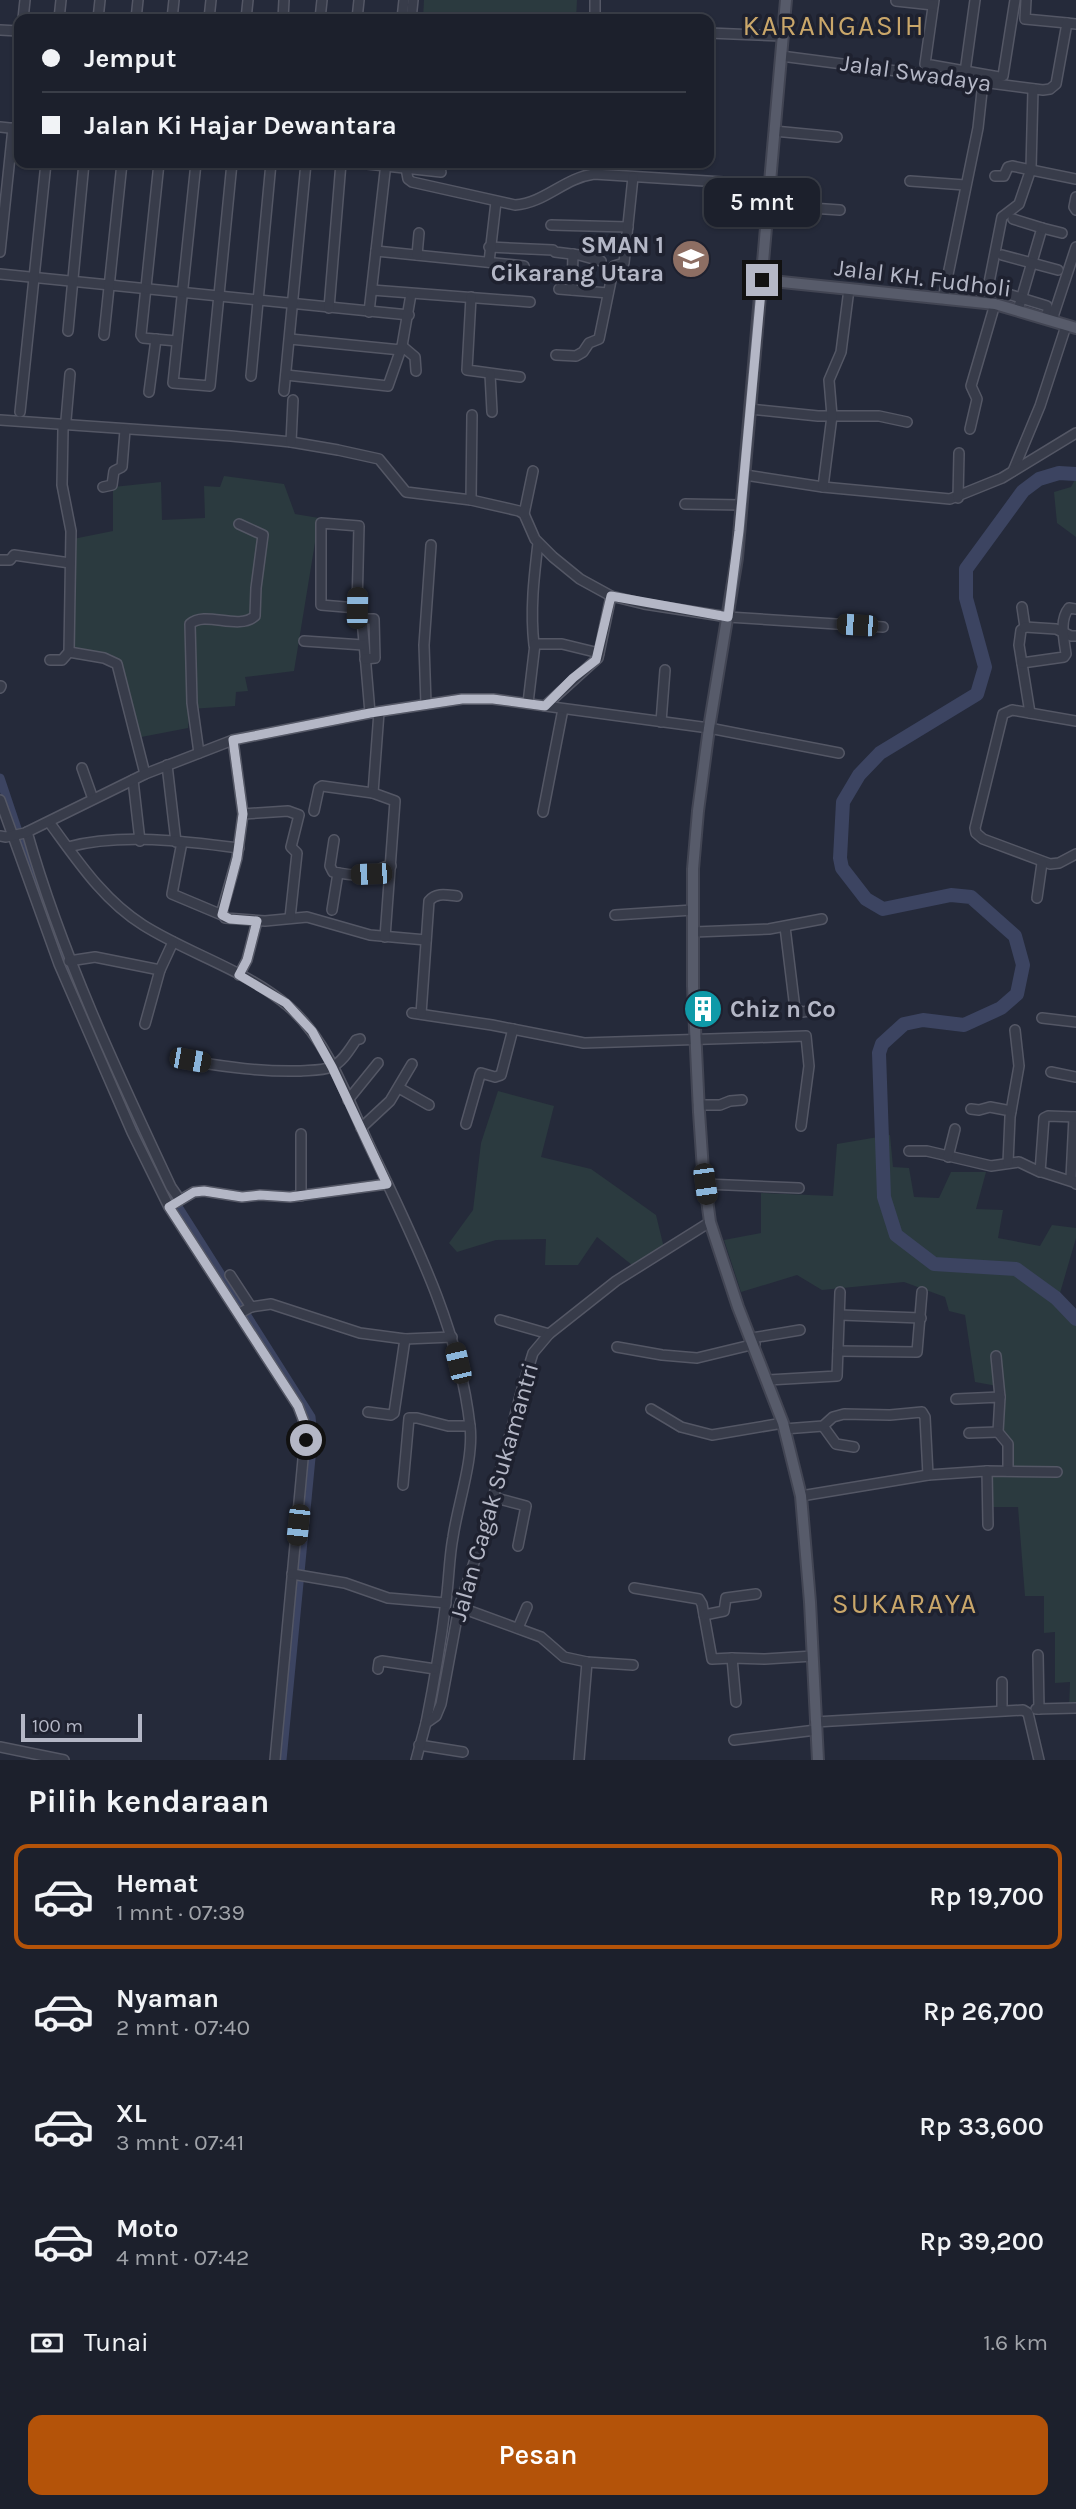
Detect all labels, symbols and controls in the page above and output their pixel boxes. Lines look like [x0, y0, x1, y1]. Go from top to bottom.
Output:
district label: KARANGASIH [742, 9, 926, 42]
text: Jemput [84, 43, 176, 74]
street label: Jalal Swadaya [839, 49, 993, 97]
text: Jalan Ki Hajar Dewantara [84, 110, 397, 141]
callout: 5 mnt [704, 178, 820, 228]
text: 5 mnt [730, 189, 794, 216]
place label: SMAN 1 Cikarang Utara [491, 231, 664, 287]
school or university icon: SMAN 1 Cikarang Utara [670, 238, 712, 280]
street label: Jalal KH. Fudholi [833, 253, 1013, 303]
route end [746, 264, 778, 296]
car [347, 587, 368, 629]
car [836, 613, 879, 637]
car [350, 863, 393, 885]
building icon: Chiz n Co [682, 988, 724, 1030]
place label: Chiz n Co [730, 995, 836, 1023]
car [168, 1046, 213, 1074]
car [692, 1162, 719, 1206]
car [444, 1340, 473, 1386]
street label: Jalan Cagak Sukamantri [444, 1359, 544, 1625]
route start [290, 1424, 322, 1456]
car [286, 1503, 311, 1547]
district label: SUKARAYA [832, 1587, 978, 1620]
scale bar [21, 1711, 142, 1743]
text: 100 m [32, 1715, 83, 1737]
text: Pilih kendaraan [28, 1783, 269, 1820]
icon: car [32, 1865, 95, 1928]
text: Hemat [116, 1868, 198, 1899]
text: Rp 19,700 [929, 1881, 1044, 1912]
text: 1 mnt · 07:39 [116, 1899, 245, 1926]
icon: car [32, 1980, 95, 2043]
text: Nyaman [116, 1983, 219, 2014]
text: Rp 26,700 [923, 1996, 1044, 2027]
text: 2 mnt · 07:40 [116, 2014, 250, 2041]
icon: car [32, 2095, 95, 2158]
text: XL [116, 2098, 147, 2129]
text: Rp 33,600 [919, 2111, 1044, 2142]
text: 3 mnt · 07:41 [116, 2129, 244, 2156]
icon: car [32, 2210, 95, 2273]
text: Moto [116, 2213, 178, 2244]
text: Rp 39,200 [920, 2226, 1044, 2257]
text: 4 mnt · 07:42 [116, 2244, 249, 2271]
icon: cash [28, 2324, 66, 2362]
text: Tunai [84, 2327, 149, 2358]
text: 1.6 km [983, 2329, 1048, 2356]
button: Pesan [28, 2415, 1048, 2495]

